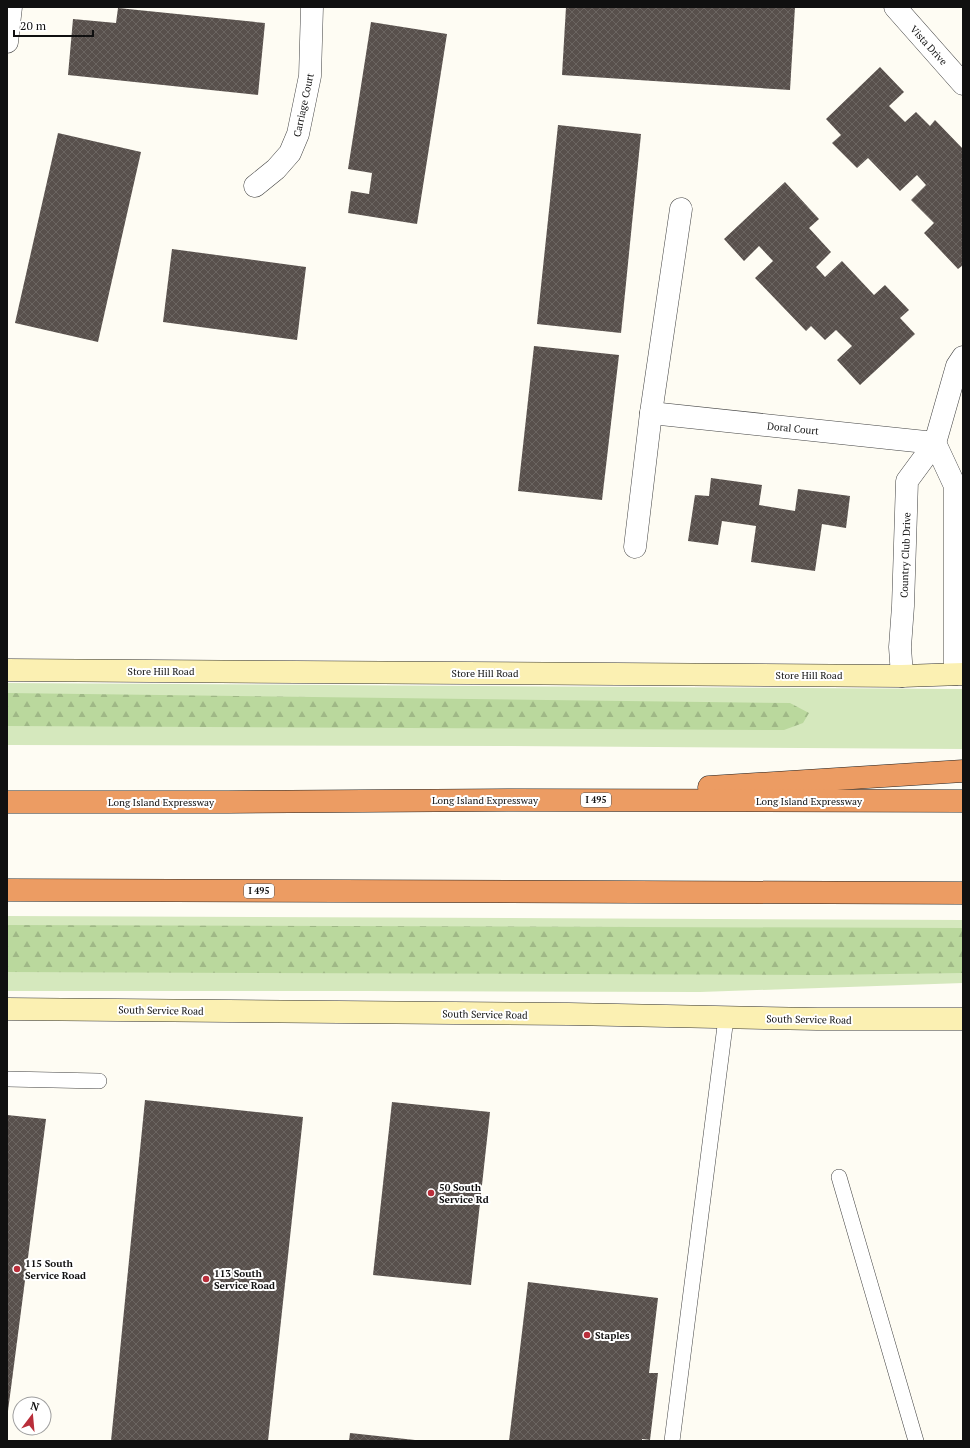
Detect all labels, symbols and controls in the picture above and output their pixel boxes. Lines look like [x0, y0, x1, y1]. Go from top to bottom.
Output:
scale bar [14, 12, 93, 38]
text: 20 m [20, 18, 47, 33]
street label: Vista Drive [907, 23, 950, 68]
street label: Carriage Court [290, 72, 317, 138]
street label: Doral Court [766, 419, 820, 438]
street label: Country Club Drive [898, 512, 913, 598]
street label: Store Hill Road [128, 665, 195, 678]
street label: Store Hill Road [452, 667, 519, 680]
street label: Store Hill Road [776, 669, 843, 682]
road number: I 495 [581, 793, 611, 807]
street label: Long Island Expressway [432, 794, 539, 807]
street label: Long Island Expressway [756, 795, 863, 808]
street label: Long Island Expressway [108, 796, 215, 809]
road number: I 495 [244, 884, 274, 898]
street label: South Service Road [118, 1003, 204, 1018]
street label: South Service Road [442, 1007, 528, 1022]
street label: South Service Road [766, 1012, 852, 1027]
place label: 50 South Service Rd [439, 1181, 489, 1206]
marker: 50 South Service Rd [426, 1188, 436, 1198]
place label: 115 South Service Road [25, 1257, 86, 1282]
marker: 115 South Service Road [12, 1264, 22, 1274]
place label: 113 South Service Road [214, 1267, 275, 1292]
marker: 113 South Service Road [201, 1274, 211, 1284]
place label: Staples [595, 1329, 630, 1342]
marker: Staples [582, 1330, 592, 1340]
north arrow [12, 1396, 52, 1436]
text: N [29, 1399, 41, 1414]

